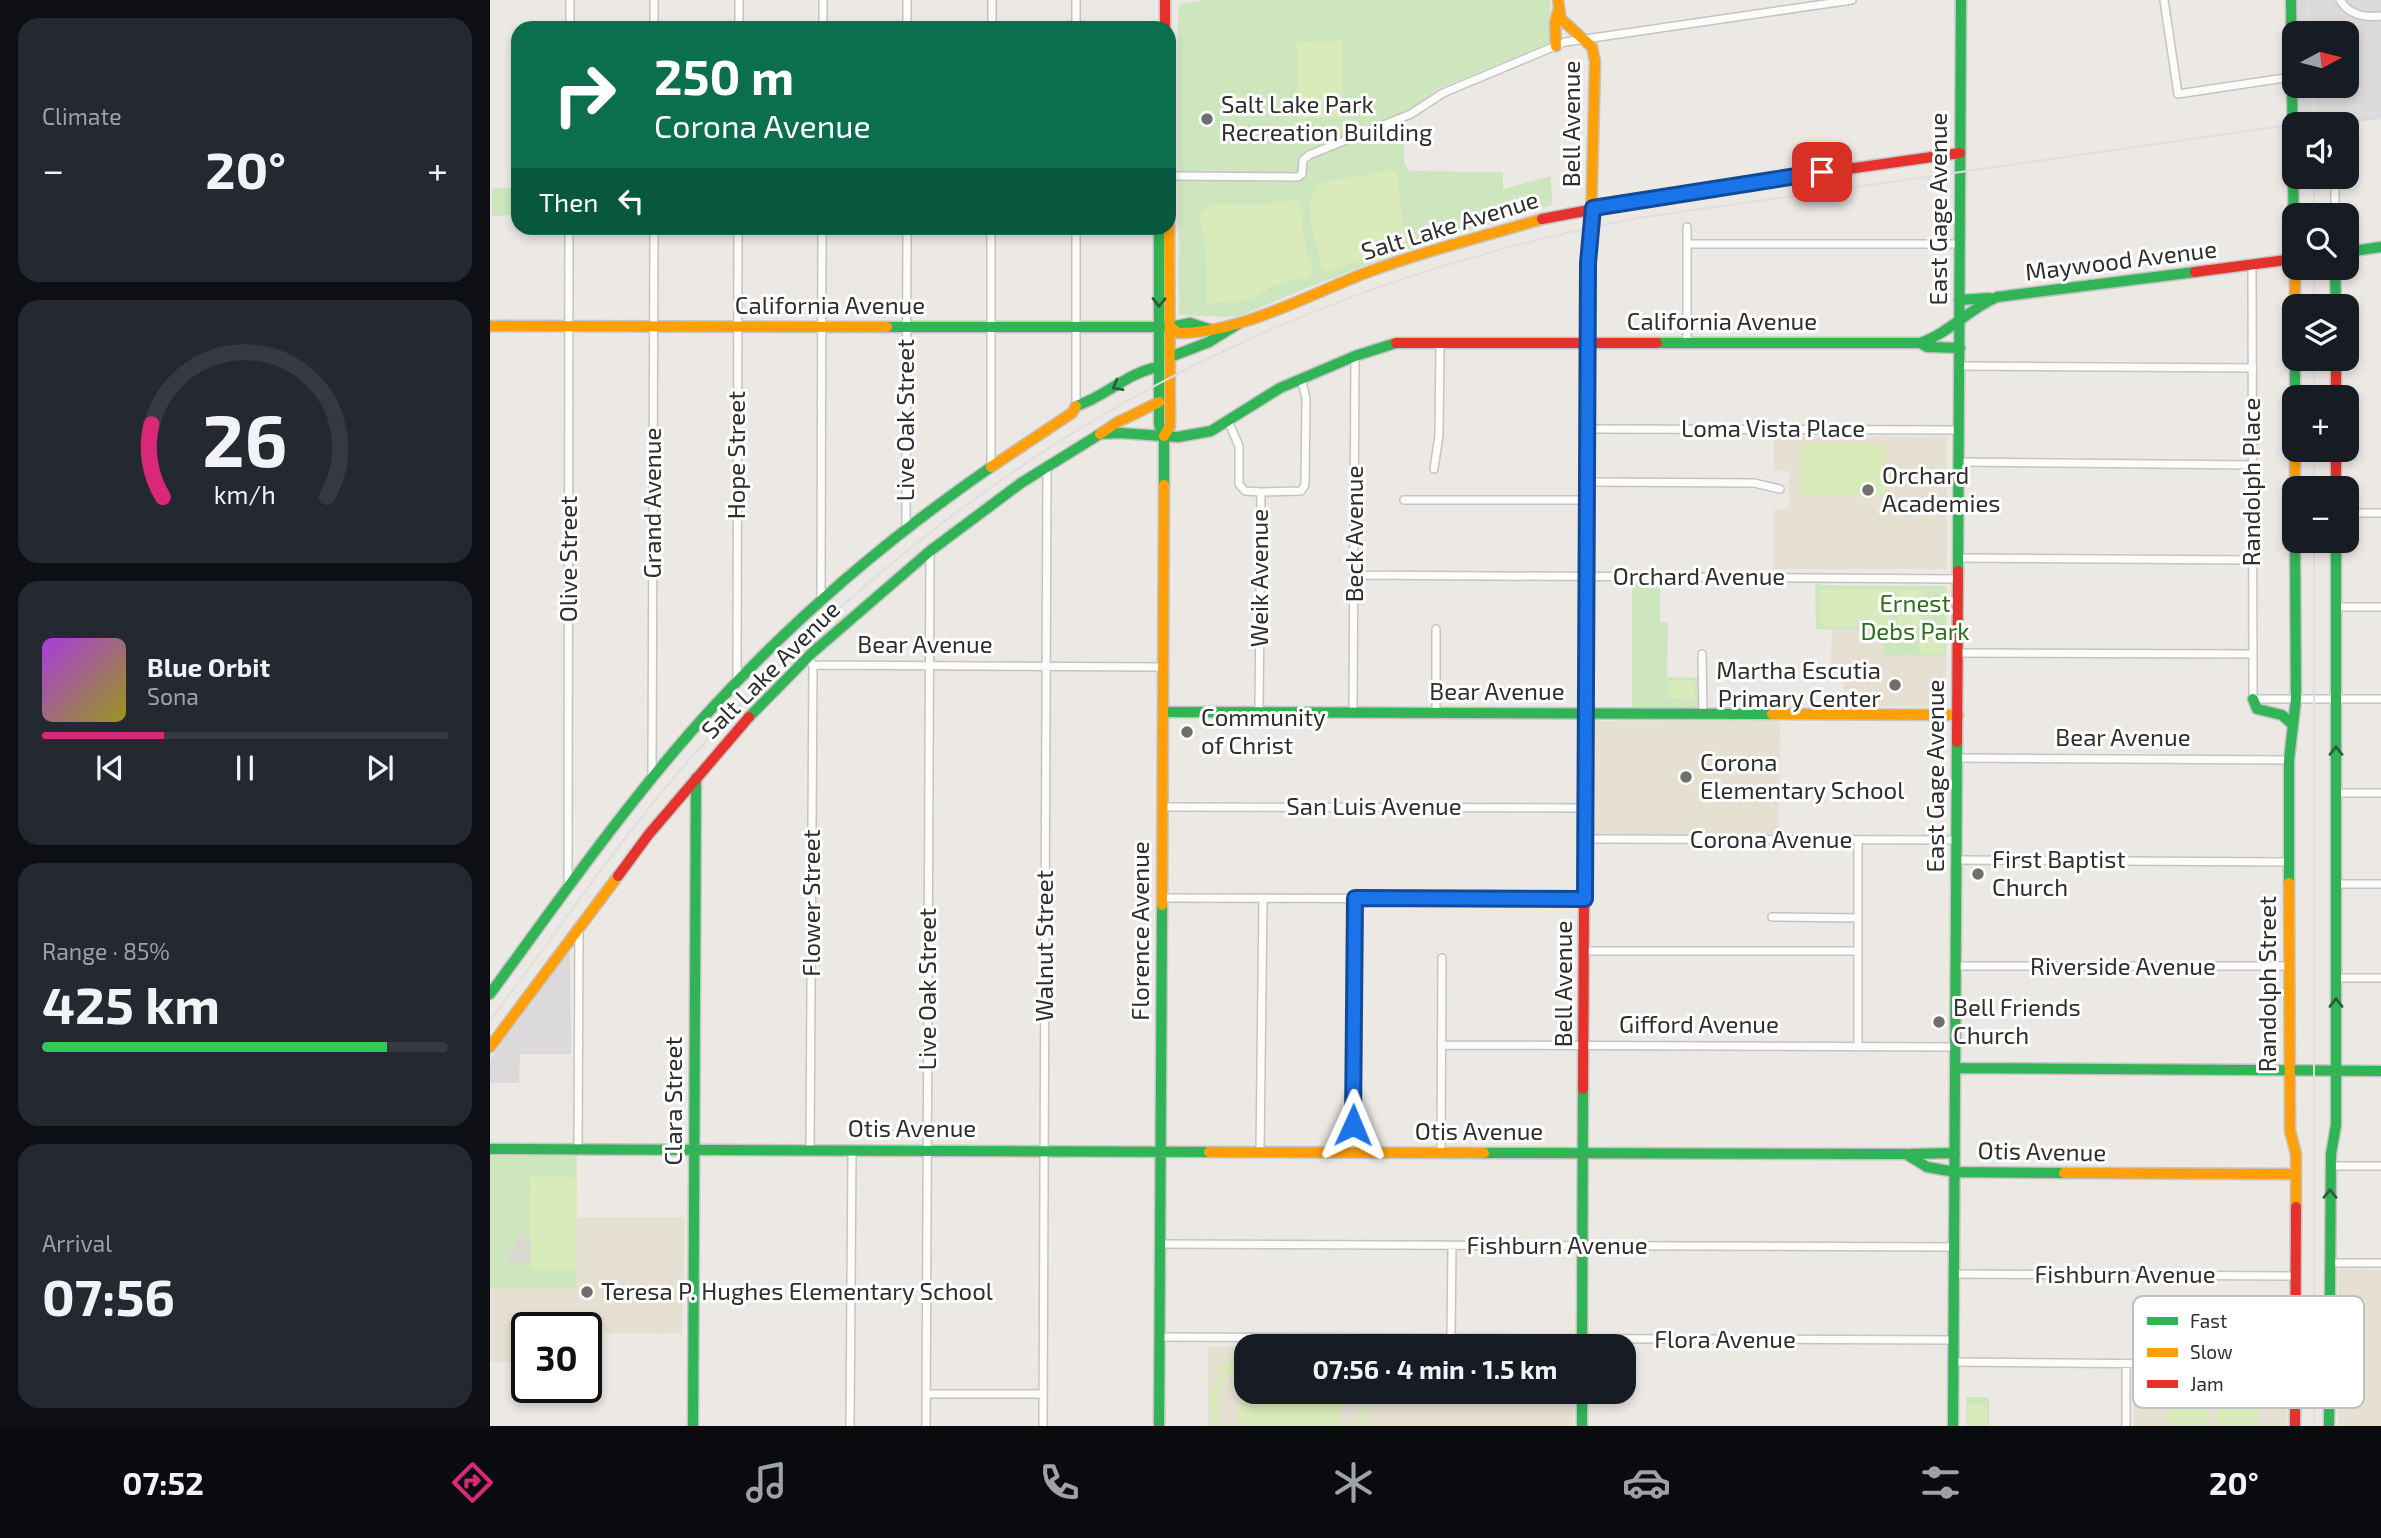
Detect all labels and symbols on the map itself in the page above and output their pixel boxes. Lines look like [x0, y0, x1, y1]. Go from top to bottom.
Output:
north arrow [2282, 21, 2359, 98]
street label: Bell Avenue [1556, 61, 1585, 187]
place label: Salt Lake Park Recreation Building [1221, 89, 1432, 146]
marker: Salt Lake Park Recreation Building [1199, 111, 1215, 127]
street label: East Gage Avenue [1923, 113, 1952, 305]
pin [1792, 142, 1852, 202]
street label: Salt Lake Avenue [1358, 184, 1542, 265]
street label: Maywood Avenue [2023, 233, 2218, 286]
street label: California Avenue [735, 290, 925, 319]
one-way arrow [1151, 297, 1167, 308]
street label: California Avenue [1627, 306, 1817, 335]
street label: Live Oak Street [890, 339, 919, 501]
one-way arrow [1112, 378, 1124, 391]
street label: Hope Street [721, 391, 750, 519]
street label: Randolph Place [2236, 398, 2265, 566]
street label: Loma Vista Place [1681, 413, 1865, 442]
street label: Grand Avenue [637, 428, 666, 578]
place label: Orchard Academies [1882, 460, 2001, 517]
street label: Beck Avenue [1339, 466, 1368, 602]
marker: Orchard Academies [1860, 482, 1876, 498]
street label: Olive Street [553, 496, 582, 622]
street label: Weik Avenue [1244, 509, 1273, 647]
street label: Orchard Avenue [1613, 561, 1785, 590]
park label: Ernest Debs Park [1860, 588, 1970, 645]
street label: Salt Lake Avenue [695, 594, 845, 744]
street label: Bear Avenue [857, 629, 993, 658]
place label: Martha Escutia Primary Center [1716, 655, 1881, 712]
street label: Bear Avenue [1429, 676, 1565, 705]
marker: Martha Escutia Primary Center [1887, 677, 1903, 693]
street label: East Gage Avenue [1920, 680, 1949, 872]
place label: Community of Christ [1201, 702, 1326, 759]
street label: Bear Avenue [2055, 722, 2191, 751]
marker: Community of Christ [1179, 724, 1195, 740]
one-way arrow [2328, 745, 2344, 755]
place label: Corona Elementary School [1700, 747, 1904, 804]
marker: Corona Elementary School [1678, 769, 1694, 785]
street label: San Luis Avenue [1286, 791, 1462, 820]
street label: Corona Avenue [1690, 824, 1852, 853]
street label: Flower Street [796, 829, 825, 977]
street label: Florence Avenue [1125, 841, 1154, 1021]
place label: First Baptist Church [1992, 844, 2126, 901]
marker: First Baptist Church [1970, 866, 1986, 882]
street label: Walnut Street [1029, 870, 1058, 1022]
street label: Randolph Street [2252, 896, 2281, 1072]
street label: Live Oak Street [912, 908, 941, 1070]
street label: Bell Avenue [1548, 921, 1577, 1047]
street label: Riverside Avenue [2030, 951, 2216, 980]
place label: Bell Friends Church [1953, 992, 2081, 1049]
one-way arrow [2328, 997, 2344, 1007]
street label: Gifford Avenue [1619, 1009, 1779, 1038]
marker: Bell Friends Church [1931, 1014, 1947, 1030]
street label: Clara Street [658, 1037, 687, 1165]
position arrow [1316, 1088, 1390, 1162]
street label: Otis Avenue [848, 1113, 976, 1142]
street label: Otis Avenue [1415, 1116, 1543, 1145]
street label: Otis Avenue [1978, 1135, 2107, 1166]
one-way arrow [2322, 1189, 2338, 1199]
street label: Fishburn Avenue [1466, 1230, 1648, 1259]
street label: Fishburn Avenue [2034, 1259, 2216, 1288]
place label: Teresa P. Hughes Elementary School [601, 1276, 993, 1305]
marker: Teresa P. Hughes Elementary School [579, 1284, 595, 1300]
legend [2133, 1296, 2364, 1408]
text: Fast [2190, 1309, 2227, 1332]
speed limit sign: 30 [511, 1312, 602, 1403]
street label: Flora Avenue [1654, 1324, 1796, 1353]
text: Slow [2190, 1340, 2233, 1363]
text: Jam [2190, 1372, 2224, 1395]

